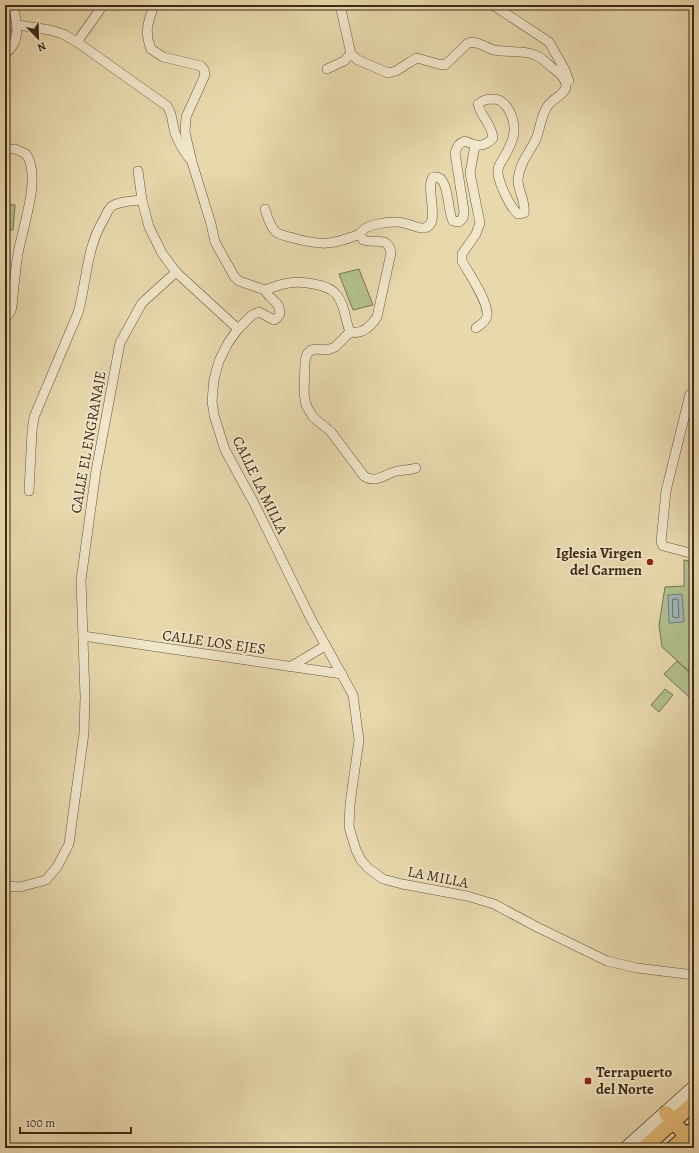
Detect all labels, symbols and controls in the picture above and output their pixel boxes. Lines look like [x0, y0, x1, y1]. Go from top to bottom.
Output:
north arrow [18, 18, 58, 58]
text: N [35, 38, 48, 55]
street label: CALLE EL ENGRANAJE [66, 369, 110, 515]
street label: CALLE LA MILLA [228, 433, 292, 537]
place label: Iglesia Virgen del Carmen [556, 543, 643, 580]
marker: Iglesia Virgen del Carmen [645, 557, 655, 567]
street label: CALLE LOS EJES [161, 625, 267, 659]
street label: LA MILLA [406, 861, 471, 893]
place label: Terrapuerto del Norte [596, 1062, 672, 1099]
marker: Terrapuerto del Norte [583, 1076, 593, 1086]
scale bar [20, 1109, 131, 1135]
text: 100 m [26, 1115, 55, 1131]

